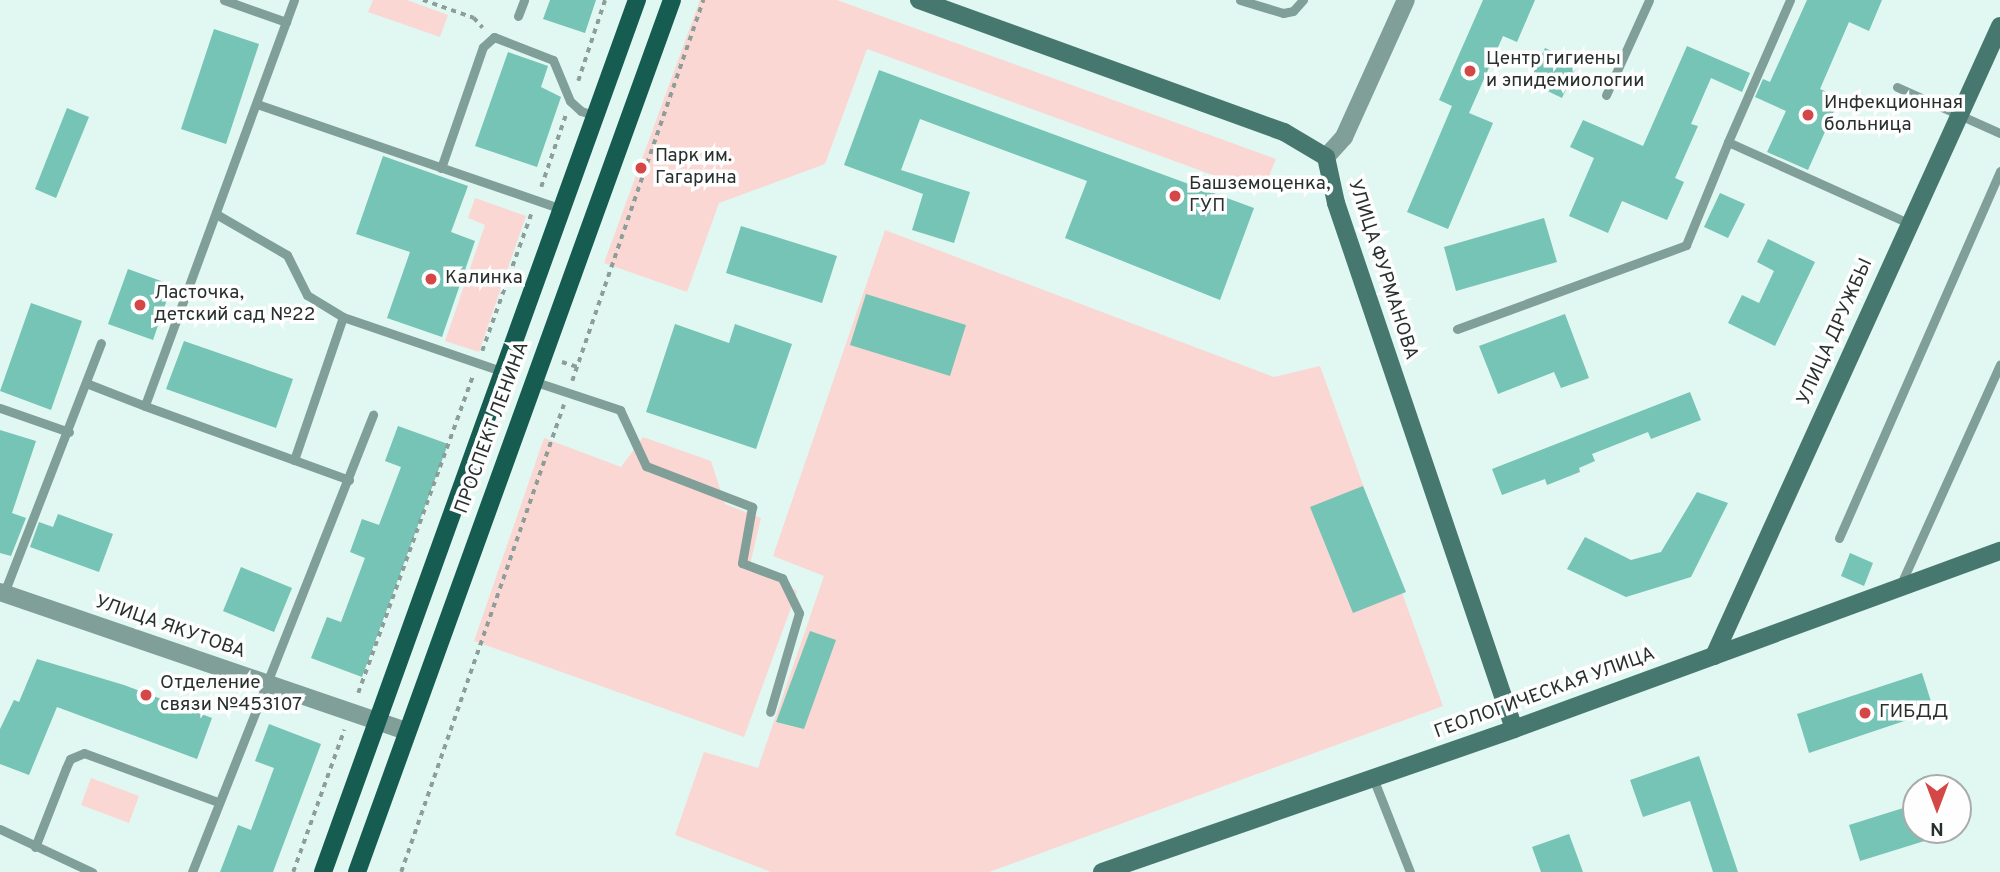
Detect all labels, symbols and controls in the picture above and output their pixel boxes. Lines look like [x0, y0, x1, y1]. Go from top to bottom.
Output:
place label: Центр гигиены и эпидемиологии [1486, 49, 1644, 93]
marker: Центр гигиены и эпидемиологии [1460, 61, 1480, 81]
place label: Инфекционная больница [1824, 93, 1963, 137]
marker: Инфекционная больница [1798, 105, 1818, 125]
place label: Парк им. Гагарина [655, 146, 736, 190]
marker: Парк им. Гагарина [633, 160, 649, 176]
place label: Башземоценка, ГУП [1189, 174, 1330, 218]
street label: УЛИЦА ФУРМАНОВА [1342, 177, 1422, 363]
marker: Башземоценка, ГУП [1167, 188, 1183, 204]
street label: УЛИЦА ДРУЖБЫ [1793, 255, 1879, 409]
place label: Калинка [445, 268, 523, 290]
marker: Калинка [423, 271, 439, 287]
place label: Ласточка, детский сад №22 [154, 283, 315, 327]
marker: Ласточка, детский сад №22 [132, 297, 148, 313]
street label: ПРОСПЕКТ ЛЕНИНА [451, 339, 535, 517]
street label: УЛИЦА ЯКУТОВА [91, 591, 249, 665]
street label: ГЕОЛОГИЧЕСКАЯ УЛИЦА [1431, 643, 1659, 745]
place label: Отделение связи №453107 [160, 673, 302, 717]
marker: Отделение связи №453107 [138, 687, 154, 703]
place label: ГИБДД [1879, 702, 1948, 724]
marker: ГИБДД [1857, 705, 1873, 721]
north arrow [1902, 774, 1972, 844]
text: N [1930, 816, 1944, 840]

